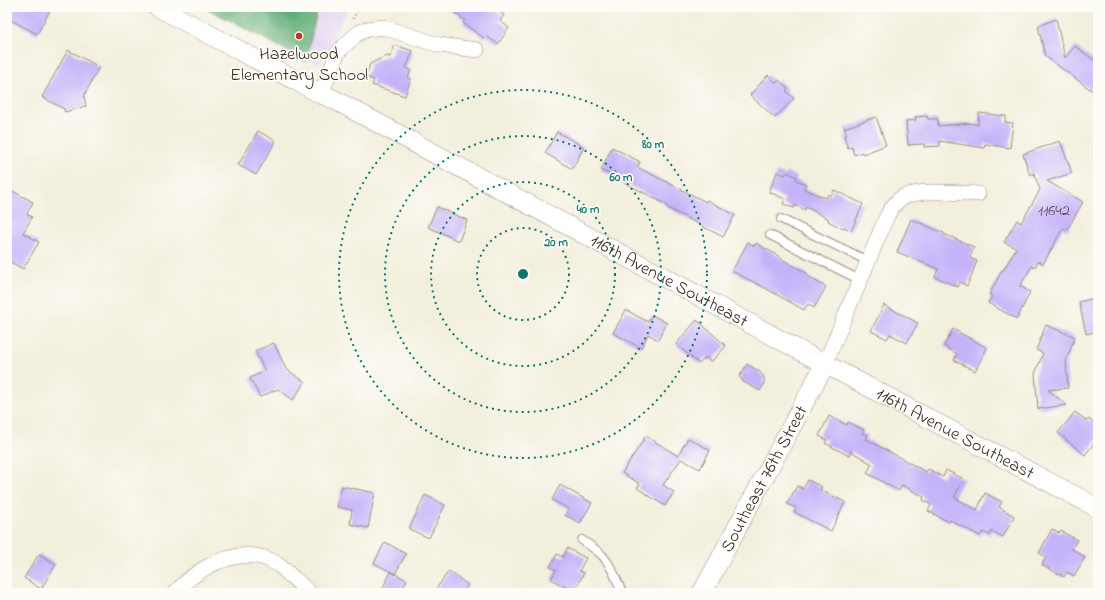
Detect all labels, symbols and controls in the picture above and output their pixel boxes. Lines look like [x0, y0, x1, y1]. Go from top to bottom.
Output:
marker: Hazelwood Elementary School [294, 31, 304, 41]
place label: Hazelwood Elementary School [230, 42, 368, 89]
text: 80 m [641, 136, 665, 154]
text: 60 m [609, 169, 633, 187]
house number: 11642 [1038, 199, 1070, 223]
text: 40 m [576, 201, 600, 219]
street label: 116th Avenue Southeast [585, 229, 752, 335]
text: 20 m [543, 234, 568, 252]
centre of rings [516, 267, 530, 281]
street label: 116th Avenue Southeast [871, 382, 1038, 487]
street label: Southeast 76th Street [715, 401, 815, 557]

